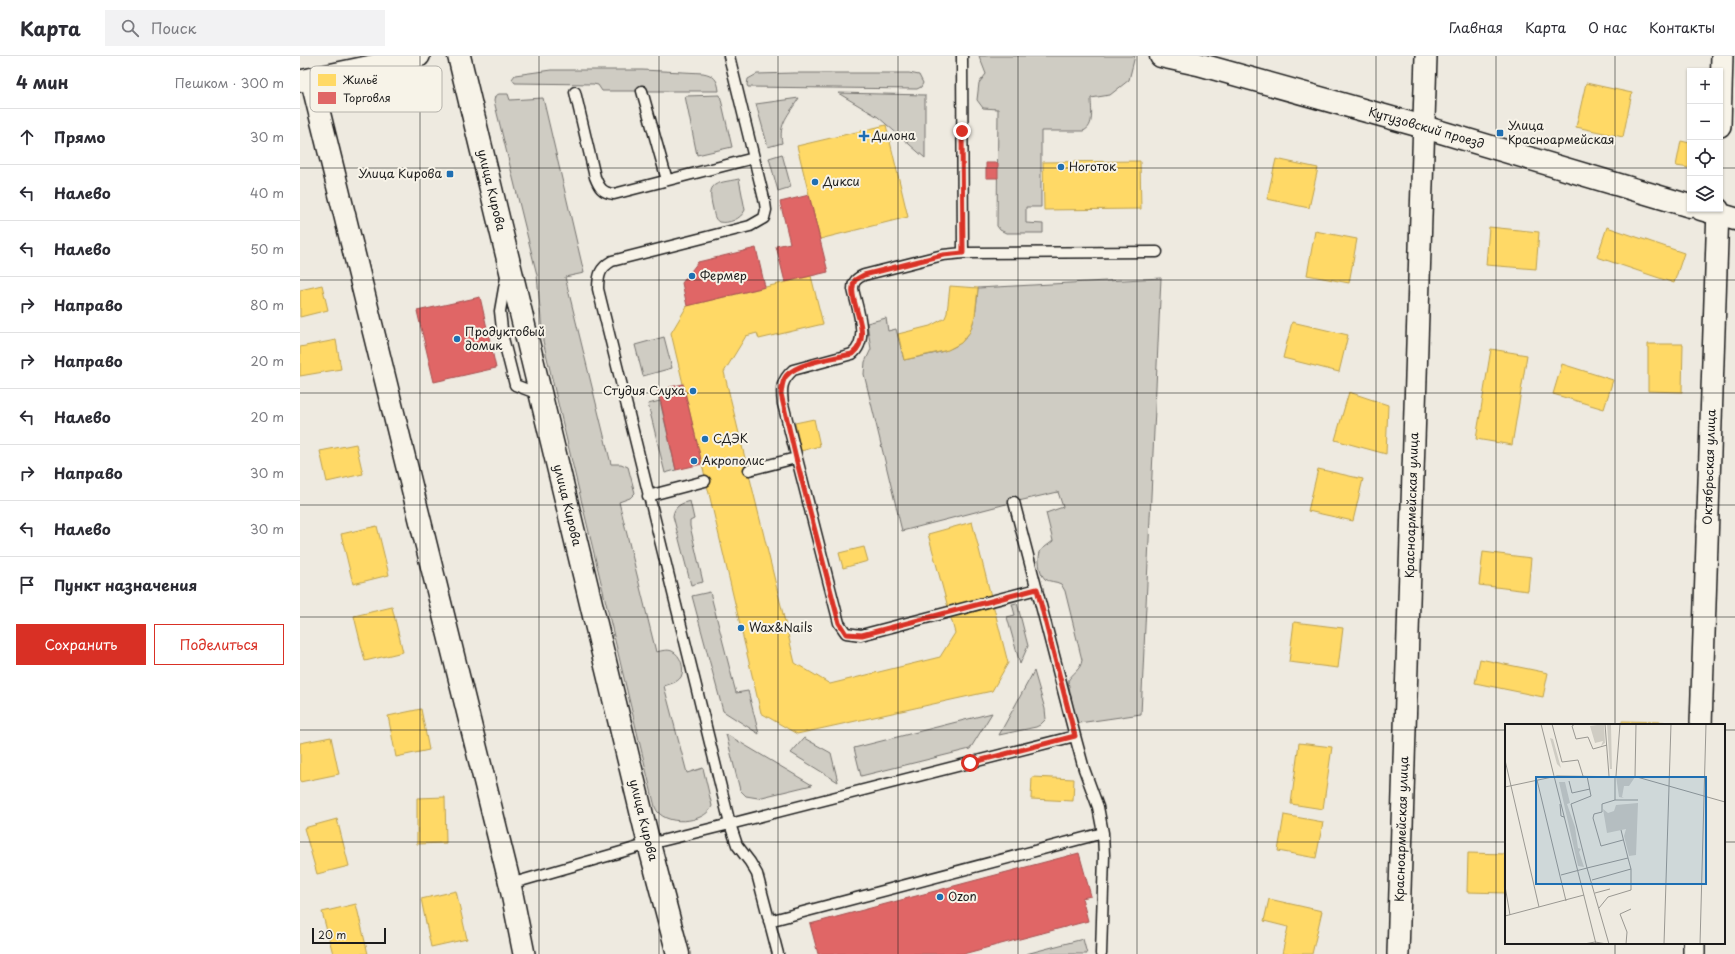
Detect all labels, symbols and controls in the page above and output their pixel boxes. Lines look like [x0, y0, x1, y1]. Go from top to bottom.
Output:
search box [105, 10, 385, 46]
text: Карта [20, 14, 81, 42]
text: Поиск [151, 16, 196, 39]
icon: search [119, 17, 141, 39]
text: Главная [1449, 17, 1503, 38]
text: Карта [1525, 17, 1566, 38]
text: О нас [1588, 17, 1627, 38]
text: Контакты [1649, 17, 1715, 38]
legend [310, 66, 442, 112]
map controls [1687, 68, 1723, 212]
button: + [1687, 68, 1723, 104]
text: 4 мин [16, 69, 69, 95]
text: Жильё [342, 71, 378, 88]
text: Пешком · 300 m [175, 73, 284, 92]
text: Торговля [343, 89, 391, 106]
street label: Кутузовский проезд [1367, 102, 1487, 152]
button: − [1687, 104, 1723, 140]
place label: Улица Красноармейская [1508, 116, 1614, 148]
route end [953, 122, 971, 140]
text: Прямо [54, 125, 105, 148]
icon: ahead [16, 126, 38, 148]
place label: Дилона [871, 126, 916, 144]
text: 30 m [250, 127, 284, 146]
marker: Улица Красноармейская [1495, 128, 1505, 138]
marker: Дилона [859, 131, 869, 141]
button: locate [1687, 140, 1723, 176]
street label: улица Кирова [474, 147, 511, 233]
place label: Ноготок [1069, 157, 1117, 175]
marker: Ноготок [1056, 162, 1066, 172]
place label: Улица Кирова [359, 164, 443, 182]
marker: Улица Кирова [445, 169, 455, 179]
place label: Дикси [822, 172, 860, 190]
button: layers [1687, 176, 1723, 212]
marker: Дикси [810, 177, 820, 187]
text: Налево [54, 181, 111, 204]
icon: left [16, 182, 38, 204]
text: 40 m [250, 183, 284, 202]
text: Налево [54, 237, 111, 260]
icon: left [16, 238, 38, 260]
text: 50 m [250, 239, 284, 258]
place label: Фермер [700, 266, 747, 284]
marker: Фермер [687, 271, 697, 281]
text: Направо [54, 293, 123, 316]
icon: right [16, 294, 38, 316]
text: 80 m [250, 295, 284, 314]
place label: Продуктовый домик [465, 322, 545, 354]
marker: Продуктовый домик [452, 334, 462, 344]
text: Направо [54, 349, 123, 372]
icon: right [16, 350, 38, 372]
text: 20 m [250, 351, 284, 370]
place label: Студия Слуха [603, 381, 686, 399]
marker: Студия Слуха [688, 386, 698, 396]
text: Налево [54, 405, 111, 428]
icon: left [16, 406, 38, 428]
text: 20 m [250, 407, 284, 426]
street label: Октябрьская улица [1698, 409, 1719, 525]
place label: СДЭК [713, 429, 748, 447]
street label: Красноармейская улица [1400, 432, 1422, 578]
marker: СДЭК [700, 434, 710, 444]
place label: Акрополис [702, 451, 765, 469]
marker: Акрополис [689, 456, 699, 466]
text: Направо [54, 461, 123, 484]
icon: right [16, 462, 38, 484]
street label: улица Кирова [550, 462, 587, 548]
text: 30 m [250, 463, 284, 482]
text: Налево [54, 517, 111, 540]
icon: left [16, 518, 38, 540]
text: 30 m [250, 519, 284, 538]
text: Пункт назначения [54, 573, 197, 596]
icon: arrive [16, 574, 38, 596]
place label: Wax&Nails [749, 618, 813, 636]
marker: Wax&Nails [736, 623, 746, 633]
button: Сохранить [16, 624, 146, 665]
button: Поделиться [154, 624, 284, 665]
inset map [1505, 724, 1725, 944]
route start [961, 754, 979, 772]
street label: Красноармейская улица [1390, 755, 1412, 902]
street label: улица Кирова [626, 777, 663, 863]
place label: Ozon [948, 887, 977, 905]
marker: Ozon [935, 892, 945, 902]
scale bar [312, 926, 386, 945]
text: 20 m [318, 926, 346, 943]

